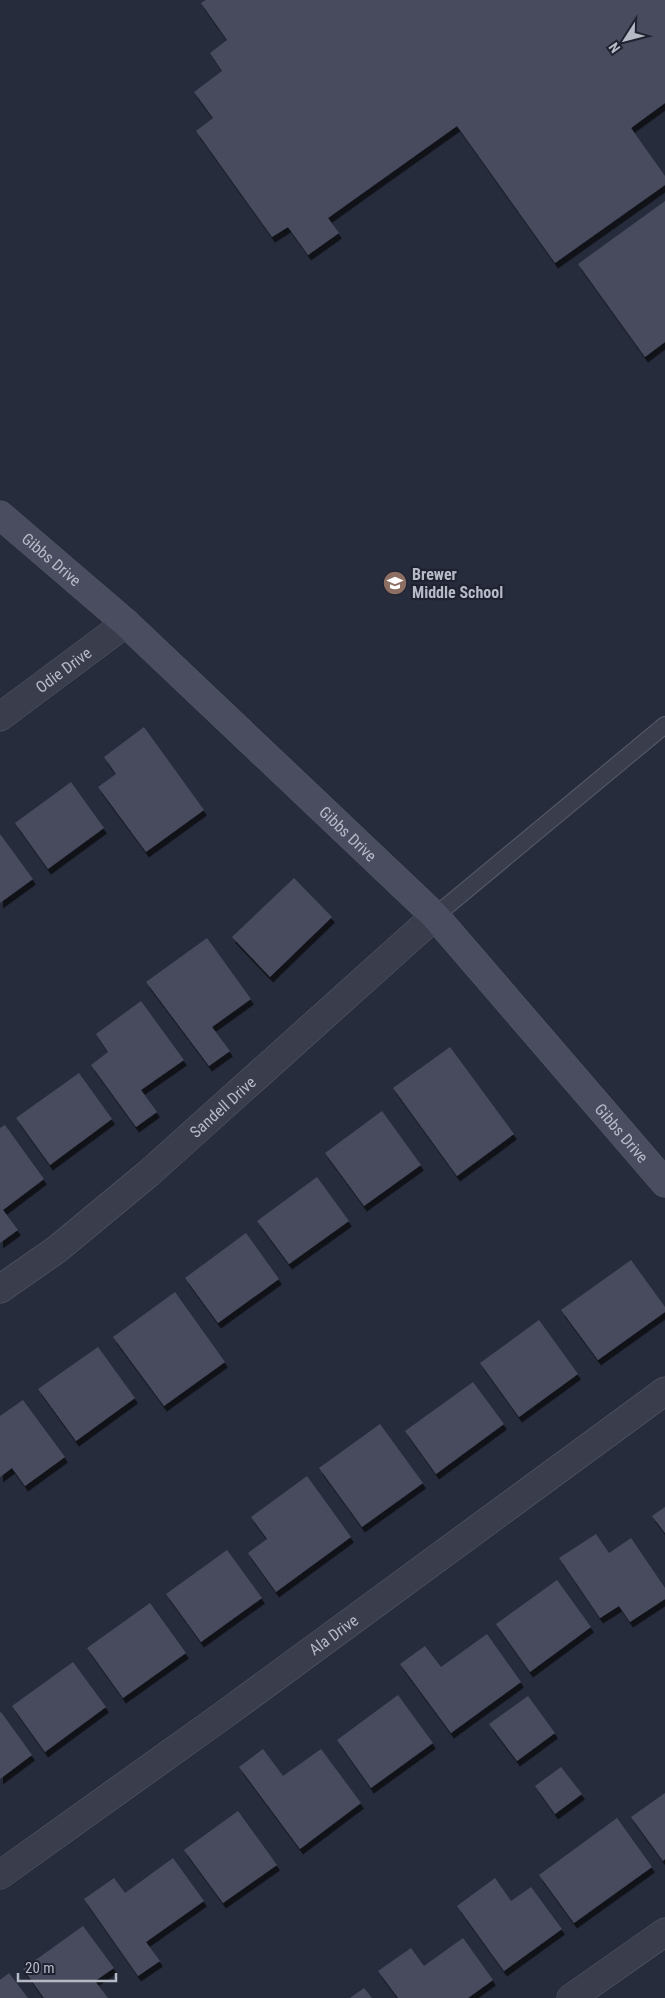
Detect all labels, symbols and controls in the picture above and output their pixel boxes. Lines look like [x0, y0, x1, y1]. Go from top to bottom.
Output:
north arrow [600, 15, 650, 65]
text: N [605, 39, 623, 56]
street label: Gibbs Drive [18, 529, 85, 590]
place label: Brewer Middle School [412, 565, 503, 602]
school or university icon: Brewer Middle School [382, 570, 408, 596]
street label: Odie Drive [32, 643, 95, 697]
street label: Gibbs Drive [315, 802, 381, 865]
street label: Sandell Drive [186, 1072, 260, 1141]
street label: Gibbs Drive [591, 1099, 652, 1166]
street label: Ala Drive [305, 1610, 362, 1659]
scale bar [18, 1950, 115, 1982]
text: 20 m [25, 1959, 55, 1977]

